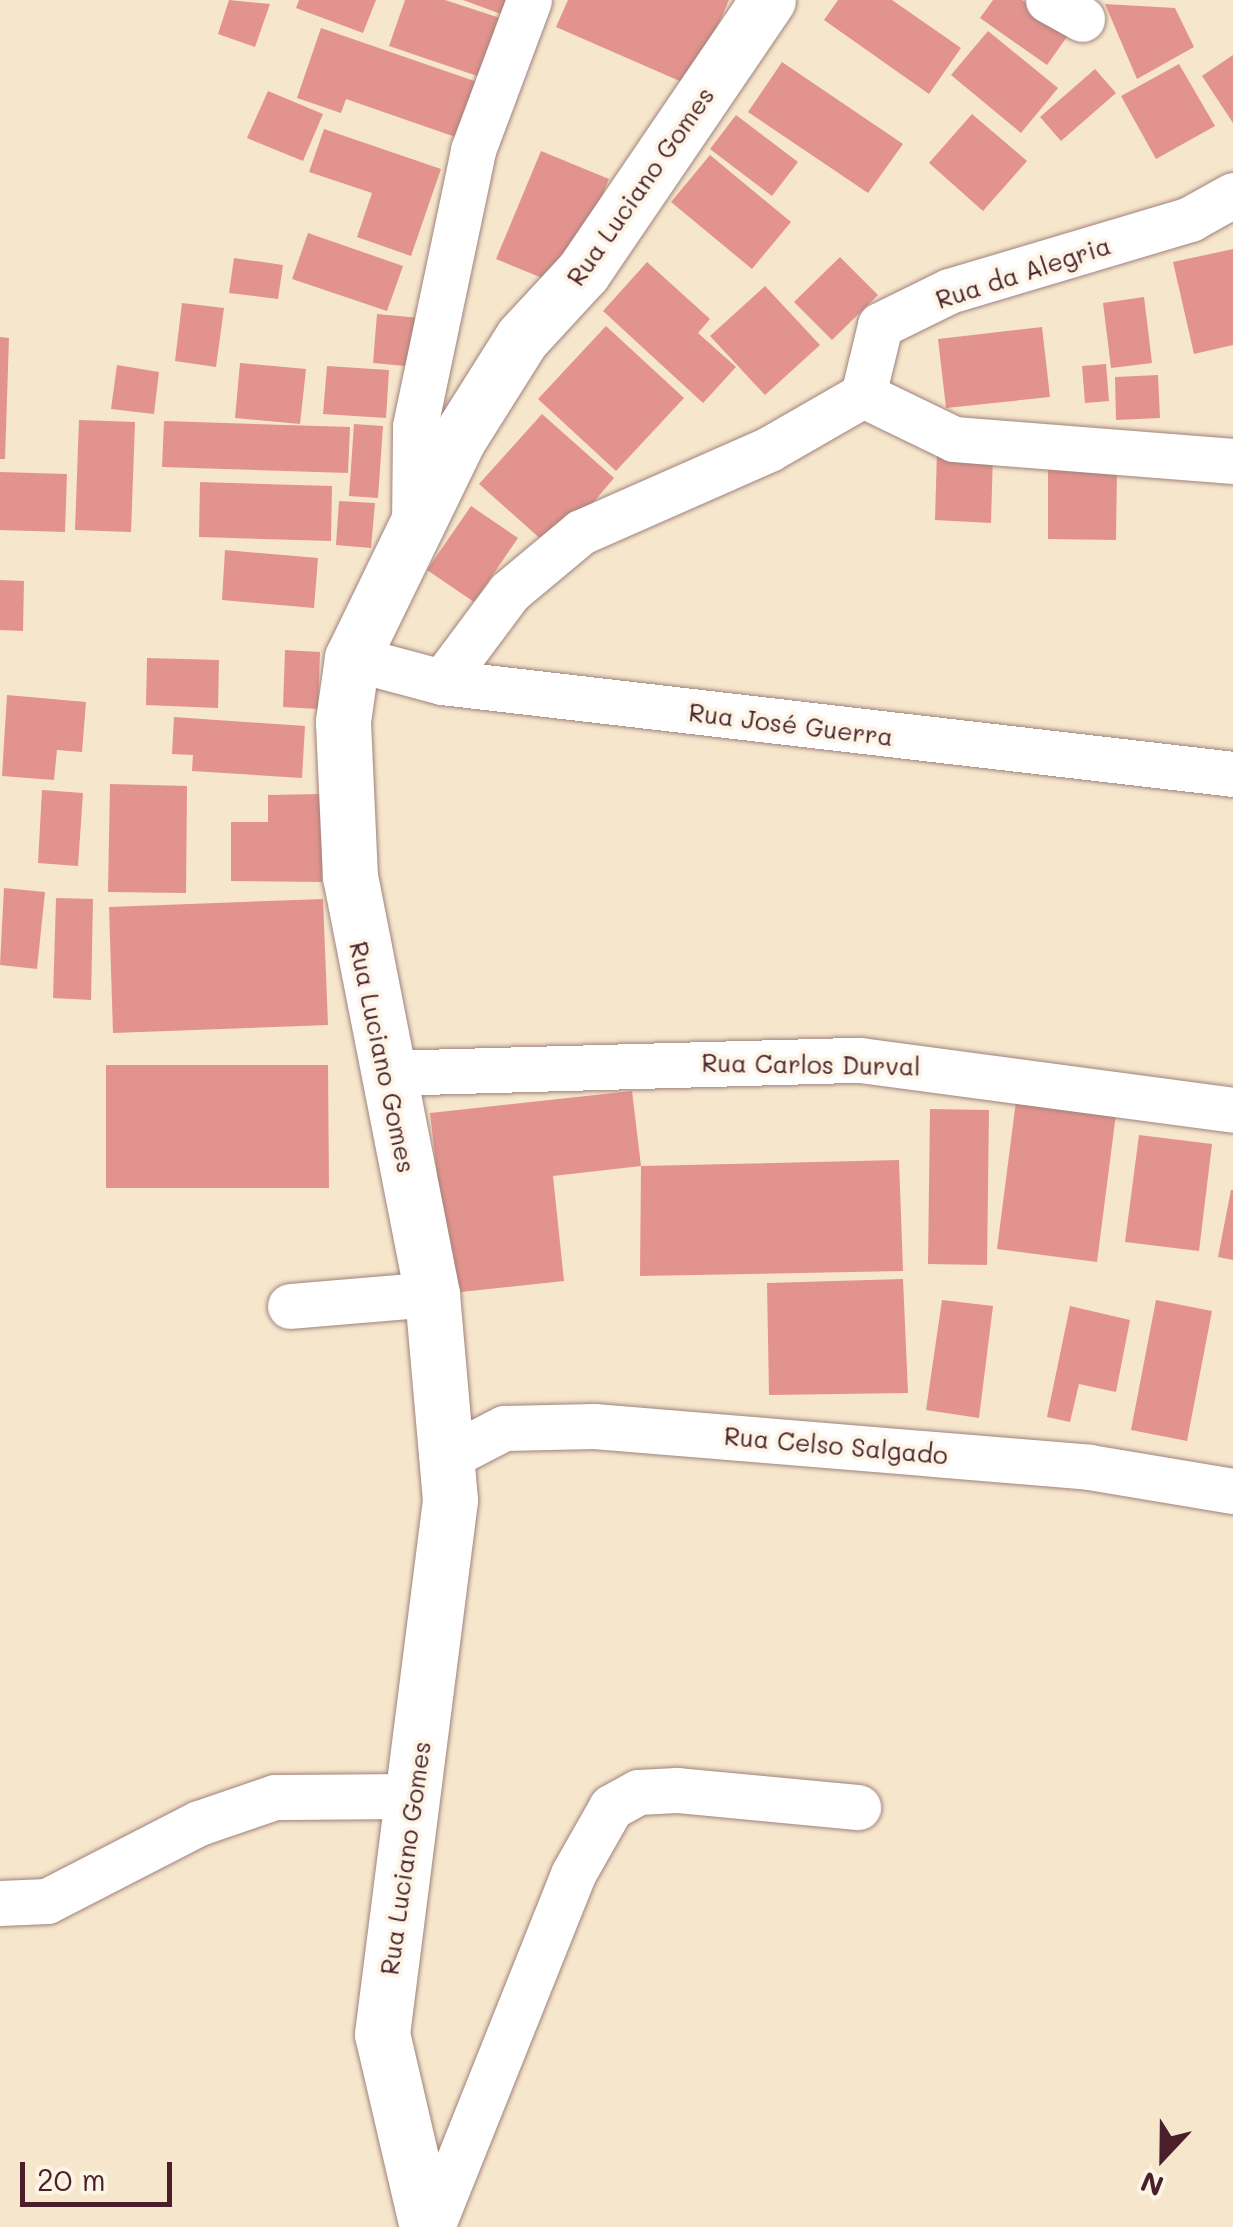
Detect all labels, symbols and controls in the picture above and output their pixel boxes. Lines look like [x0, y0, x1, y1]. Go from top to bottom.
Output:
street label: Rua Luciano Gomes [560, 81, 720, 291]
street label: Rua da Alegria [932, 230, 1114, 314]
street label: Rua José Guerra [687, 697, 895, 751]
street label: Rua Luciano Gomes [344, 939, 422, 1175]
street label: Rua Carlos Durval [701, 1047, 921, 1081]
street label: Rua Celso Salgado [723, 1420, 949, 1470]
street label: Rua Luciano Gomes [374, 1739, 436, 1977]
north arrow [1113, 2107, 1213, 2207]
scale bar [25, 2142, 178, 2204]
text: 20 m [37, 2159, 106, 2199]
text: N [1135, 2164, 1168, 2205]

